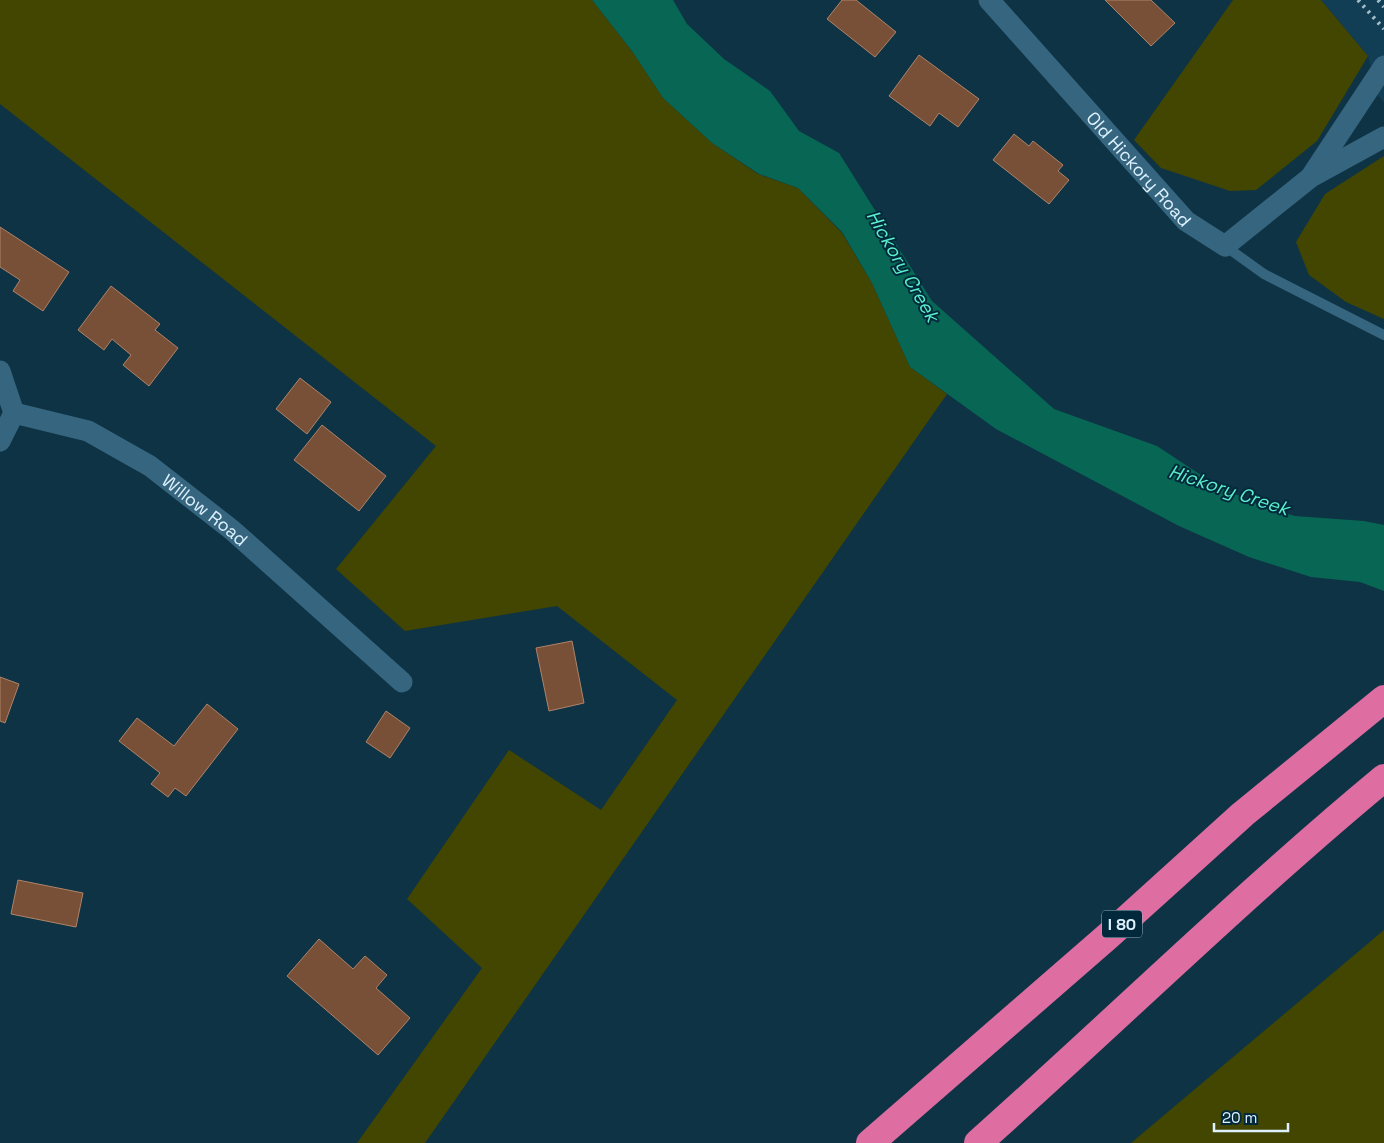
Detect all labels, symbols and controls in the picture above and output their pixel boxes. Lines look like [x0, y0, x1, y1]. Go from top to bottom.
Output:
street label: Old Hickory Road [1082, 106, 1197, 231]
water label: Hickory Creek [861, 205, 947, 329]
water label: Hickory Creek [1166, 459, 1295, 522]
street label: Willow Road [158, 468, 253, 551]
road number: I 80 [1102, 911, 1142, 938]
scale bar [1214, 1100, 1288, 1132]
text: 20 m [1222, 1108, 1257, 1127]

